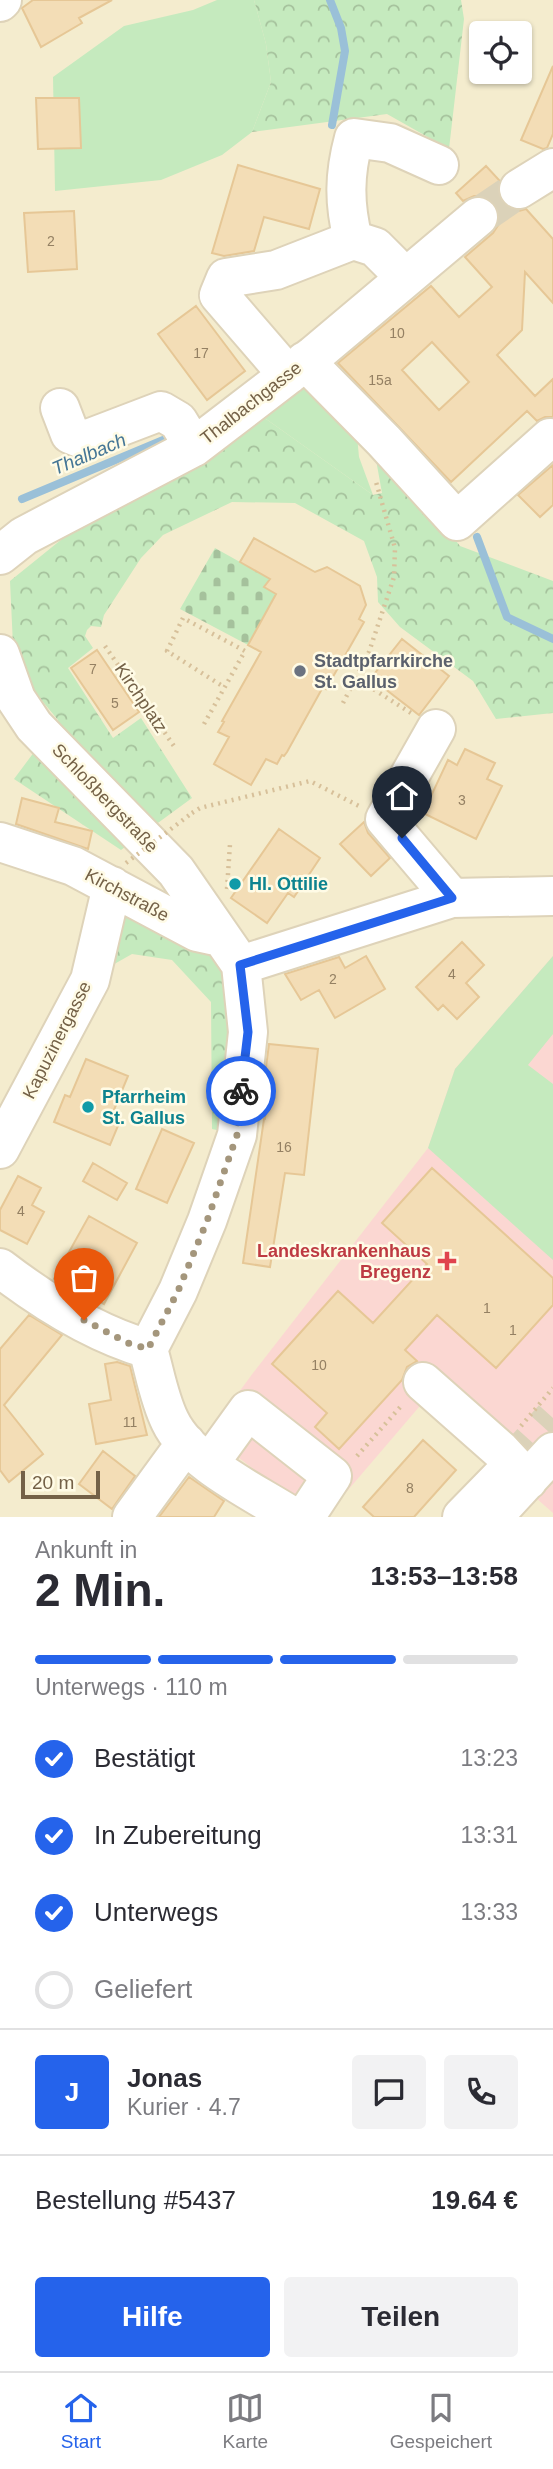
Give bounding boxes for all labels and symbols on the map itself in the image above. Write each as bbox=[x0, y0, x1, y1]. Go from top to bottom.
house number: 2 bbox=[47, 233, 55, 249]
house number: 10 bbox=[389, 325, 405, 341]
house number: 17 bbox=[193, 345, 209, 361]
street label: Thalbachgasse bbox=[197, 358, 305, 448]
house number: 15a bbox=[368, 372, 392, 388]
water label: Thalbach bbox=[49, 429, 129, 479]
place label: Stadtpfarrkirche St. Gallus bbox=[314, 651, 453, 692]
street label: Kirchplatz bbox=[111, 660, 171, 736]
house number: 7 bbox=[89, 661, 97, 677]
marker: Stadtpfarrkirche St. Gallus bbox=[292, 663, 308, 679]
house number: 5 bbox=[111, 695, 119, 711]
street label: Schloßbergstraße bbox=[48, 740, 162, 856]
pin bbox=[372, 766, 432, 838]
house number: 3 bbox=[458, 792, 466, 808]
street label: Kirchstraße bbox=[82, 865, 172, 925]
place label: Hl. Ottilie bbox=[249, 874, 328, 894]
marker: Hl. Ottilie bbox=[227, 876, 243, 892]
house number: 4 bbox=[448, 966, 456, 982]
house number: 2 bbox=[329, 971, 337, 987]
street label: Kapuzinergasse bbox=[19, 978, 95, 1102]
courier bbox=[206, 1056, 276, 1126]
place label: Pfarrheim St. Gallus bbox=[102, 1087, 186, 1128]
marker: Pfarrheim St. Gallus bbox=[80, 1099, 96, 1115]
house number: 16 bbox=[276, 1139, 292, 1155]
house number: 4 bbox=[17, 1203, 25, 1219]
place label: Landeskrankenhaus Bregenz bbox=[257, 1241, 431, 1282]
pin bbox=[54, 1248, 114, 1320]
marker: Landeskrankenhaus Bregenz bbox=[437, 1251, 457, 1271]
house number: 1 bbox=[483, 1300, 491, 1316]
house number: 1 bbox=[509, 1322, 517, 1338]
house number: 10 bbox=[311, 1357, 327, 1373]
house number: 11 bbox=[123, 1414, 137, 1430]
scale bar bbox=[21, 1468, 100, 1500]
house number: 8 bbox=[406, 1480, 414, 1496]

